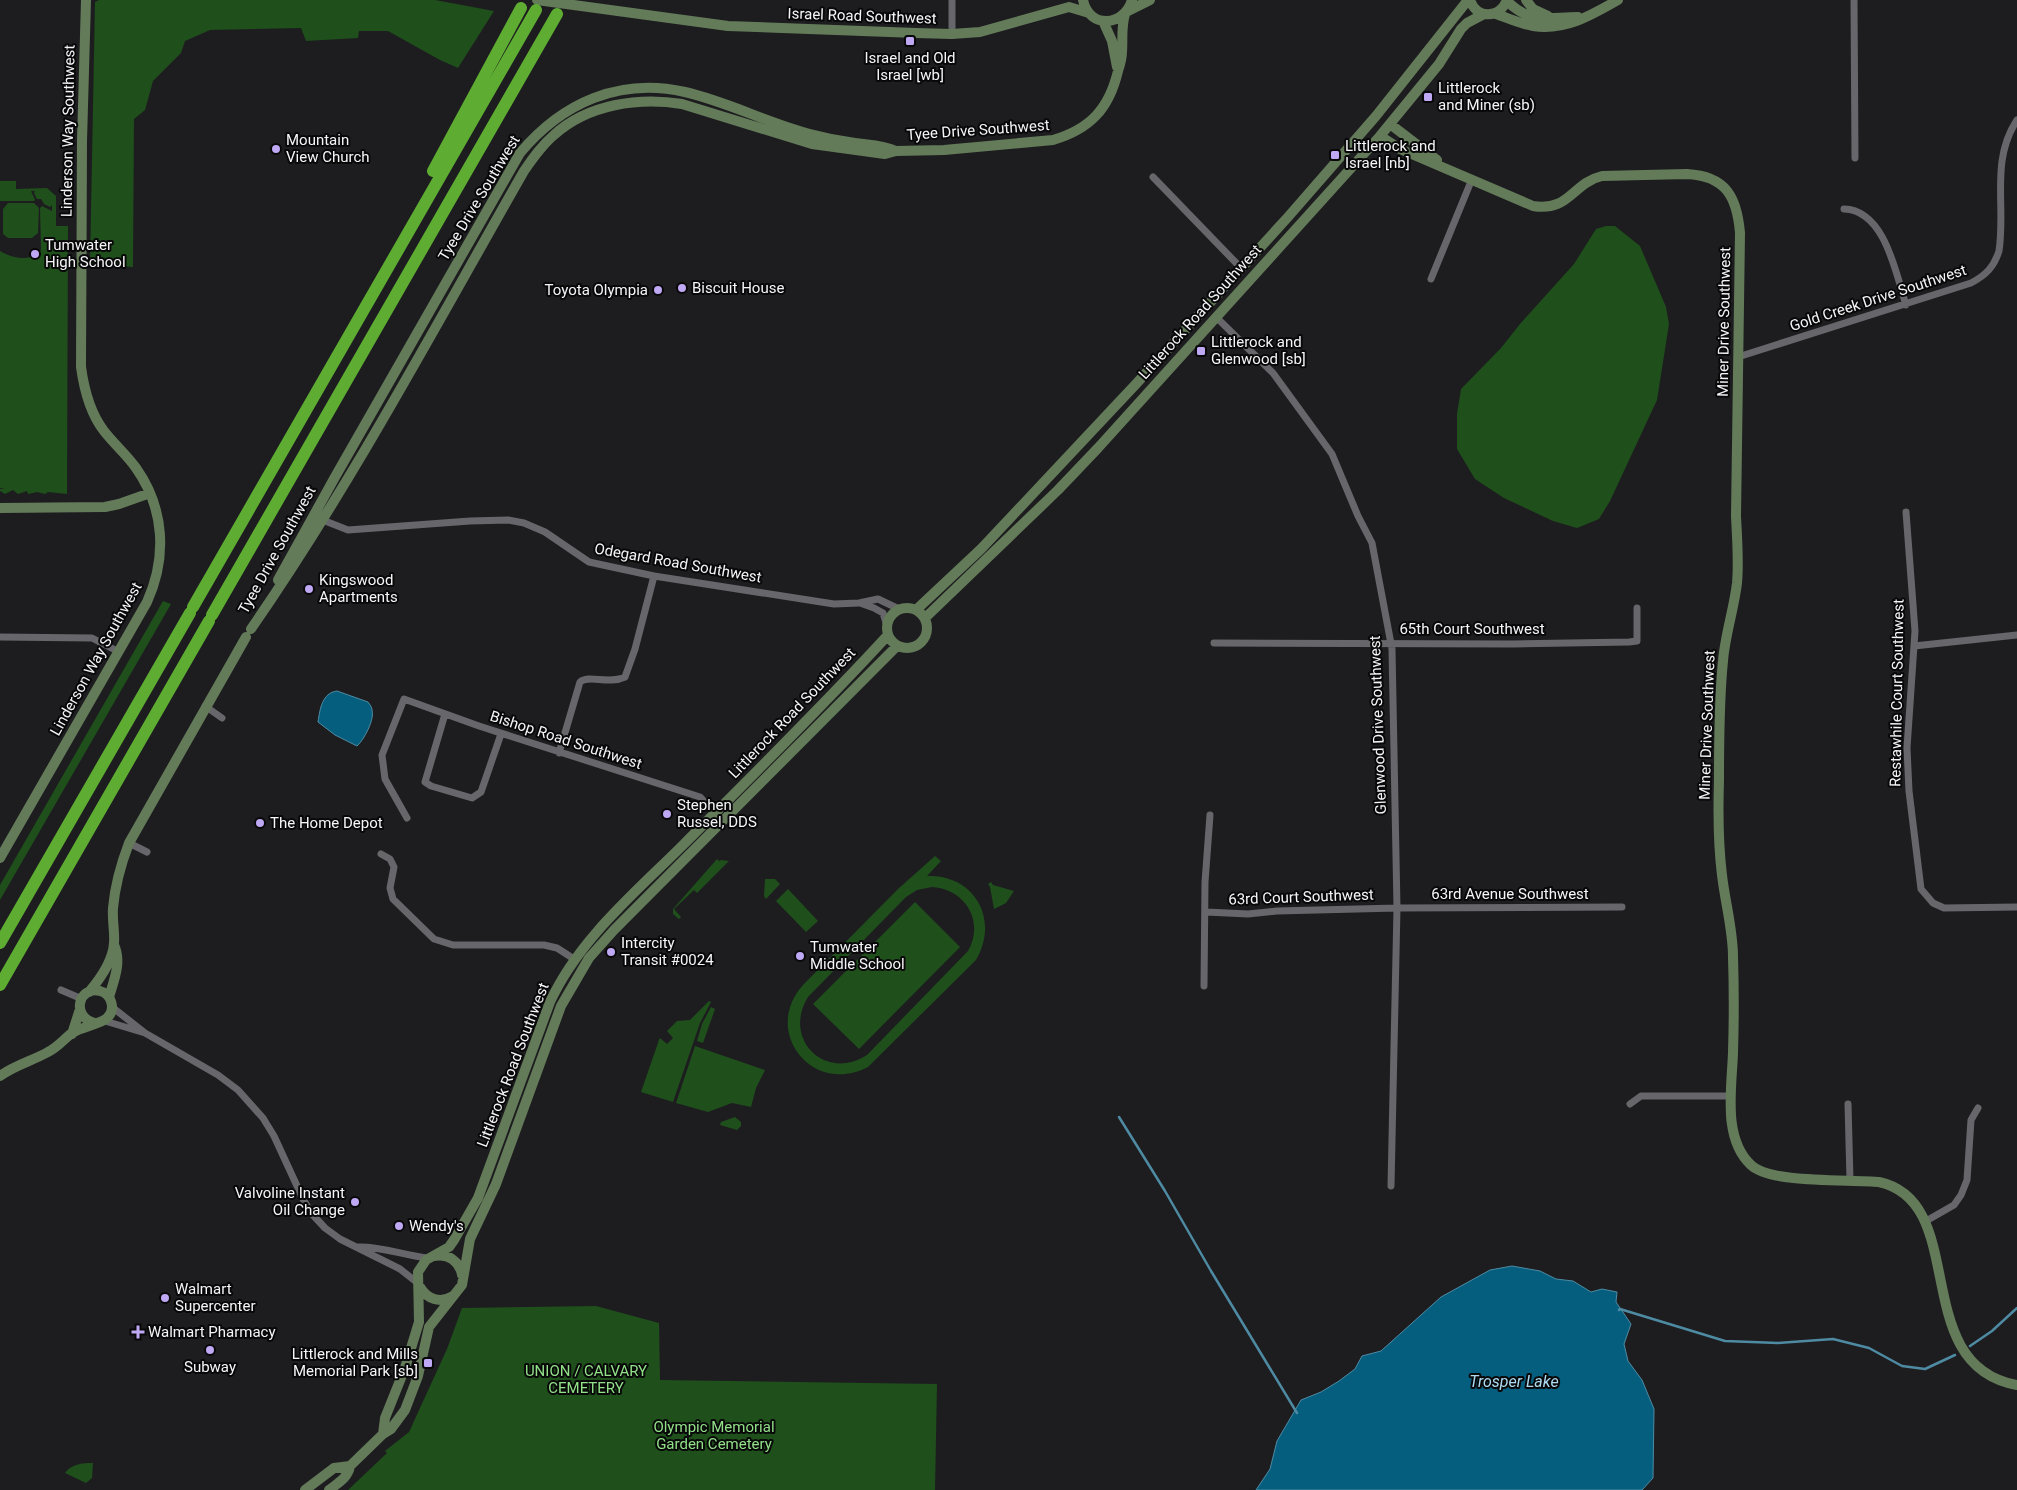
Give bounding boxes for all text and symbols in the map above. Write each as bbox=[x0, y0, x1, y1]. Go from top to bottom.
street label: Israel Road Southwest bbox=[787, 4, 937, 28]
marker: Israel and Old Israel [wb] bbox=[904, 35, 916, 47]
street label: Linderson Way Southwest bbox=[57, 45, 79, 217]
place label: Israel and Old Israel [wb] bbox=[864, 49, 956, 84]
place label: Littlerock and Miner (sb) bbox=[1438, 79, 1535, 114]
marker: Littlerock and Miner (sb) bbox=[1422, 91, 1434, 103]
street label: Tyee Drive Southwest bbox=[906, 116, 1050, 144]
place label: Mountain View Church bbox=[286, 131, 370, 166]
street label: Tyee Drive Southwest bbox=[434, 132, 524, 264]
place label: Littlerock and Israel [nb] bbox=[1345, 137, 1436, 172]
marker: Mountain View Church bbox=[270, 143, 282, 155]
marker: Littlerock and Israel [nb] bbox=[1329, 149, 1341, 161]
place label: Tumwater High School bbox=[45, 236, 126, 271]
street label: Littlerock Road Southwest bbox=[1135, 241, 1265, 383]
street label: Miner Drive Southwest bbox=[1714, 247, 1734, 397]
marker: Tumwater High School bbox=[29, 248, 41, 260]
street label: Gold Creek Drive Southwest bbox=[1787, 261, 1969, 335]
place label: Biscuit House bbox=[692, 279, 784, 297]
place label: Toyota Olympia bbox=[545, 281, 648, 299]
marker: Biscuit House bbox=[676, 282, 688, 294]
marker: Toyota Olympia bbox=[652, 284, 664, 296]
place label: Littlerock and Glenwood [sb] bbox=[1211, 333, 1306, 368]
marker: Littlerock and Glenwood [sb] bbox=[1195, 345, 1207, 357]
street label: Tyee Drive Southwest bbox=[234, 483, 320, 617]
street label: Odegard Road Southwest bbox=[593, 539, 763, 587]
place label: Kingswood Apartments bbox=[319, 571, 398, 606]
street label: Linderson Way Southwest bbox=[46, 579, 146, 739]
marker: Kingswood Apartments bbox=[303, 583, 315, 595]
street label: Restawhile Court Southwest bbox=[1886, 599, 1908, 787]
street label: 65th Court Southwest bbox=[1399, 620, 1545, 638]
street label: Glenwood Drive Southwest bbox=[1366, 635, 1390, 815]
street label: Littlerock Road Southwest bbox=[725, 644, 859, 782]
street label: Miner Drive Southwest bbox=[1695, 650, 1719, 800]
street label: Bishop Road Southwest bbox=[488, 707, 644, 773]
place label: Stephen Russel, DDS bbox=[677, 796, 757, 831]
marker: Stephen Russel, DDS bbox=[661, 808, 673, 820]
place label: The Home Depot bbox=[270, 814, 383, 832]
marker: The Home Depot bbox=[254, 817, 266, 829]
street label: 63rd Court Southwest bbox=[1228, 885, 1374, 909]
street label: 63rd Avenue Southwest bbox=[1431, 885, 1589, 903]
place label: Intercity Transit #0024 bbox=[621, 934, 714, 969]
place label: Tumwater Middle School bbox=[810, 938, 905, 973]
marker: Intercity Transit #0024 bbox=[605, 946, 617, 958]
marker: Tumwater Middle School bbox=[794, 950, 806, 962]
street label: Littlerock Road Southwest bbox=[473, 980, 553, 1150]
place label: Valvoline Instant Oil Change bbox=[235, 1184, 345, 1219]
marker: Valvoline Instant Oil Change bbox=[349, 1196, 361, 1208]
place label: Wendy's bbox=[409, 1217, 464, 1235]
marker: Wendy's bbox=[393, 1220, 405, 1232]
place label: Walmart Supercenter bbox=[175, 1280, 256, 1315]
marker: Walmart Supercenter bbox=[159, 1292, 171, 1304]
place label: Walmart Pharmacy bbox=[148, 1323, 276, 1341]
marker: Walmart Pharmacy bbox=[132, 1326, 144, 1338]
marker: Subway bbox=[204, 1344, 216, 1356]
place label: Littlerock and Mills Memorial Park [sb] bbox=[292, 1345, 418, 1380]
marker: Littlerock and Mills Memorial Park [sb] bbox=[422, 1357, 434, 1369]
place label: Subway bbox=[184, 1358, 236, 1376]
park label: UNION / CALVARY CEMETERY bbox=[525, 1362, 647, 1397]
water label: Trosper Lake bbox=[1469, 1372, 1559, 1391]
park label: Olympic Memorial Garden Cemetery bbox=[653, 1418, 775, 1453]

